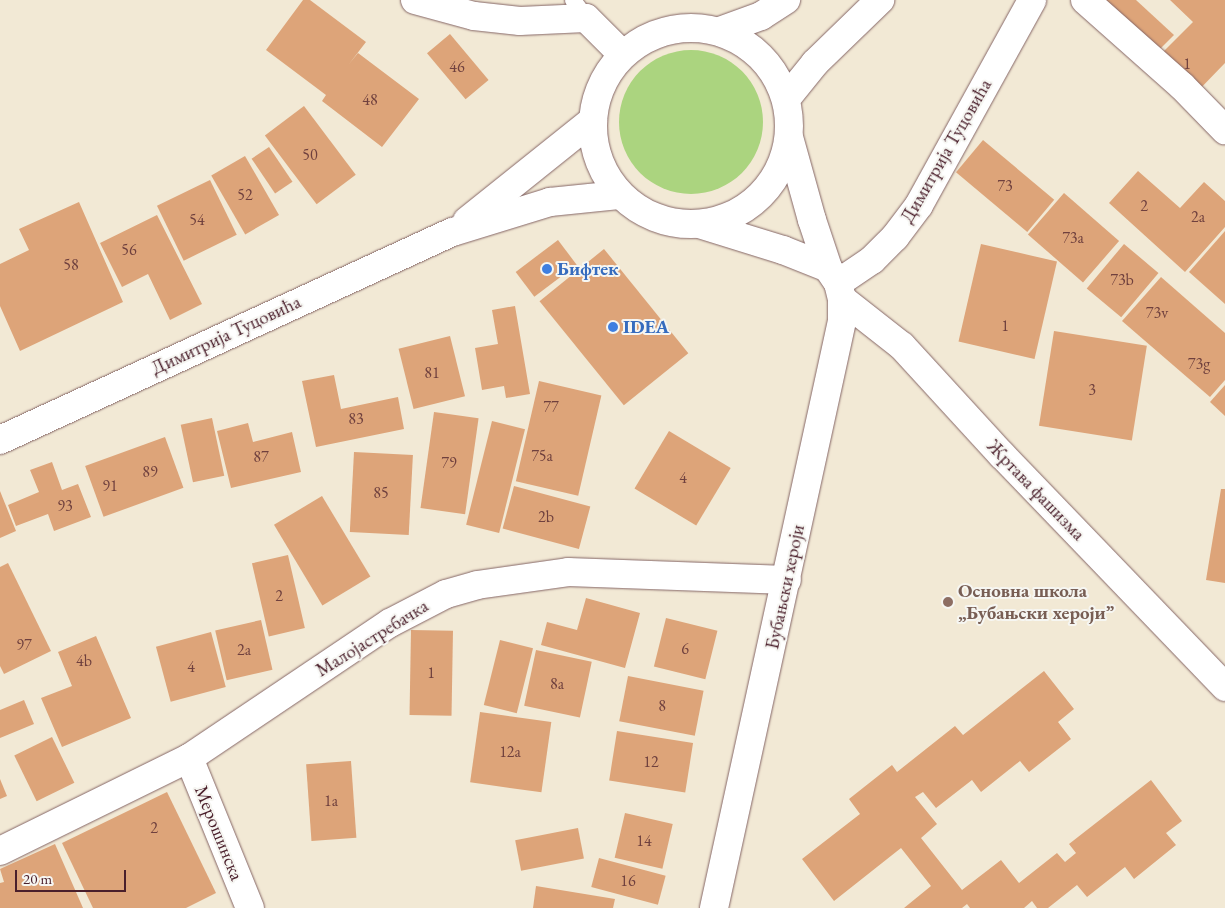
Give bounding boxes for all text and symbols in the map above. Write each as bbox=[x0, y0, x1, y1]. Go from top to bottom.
house number: 1 bbox=[1183, 54, 1191, 74]
house number: 46 bbox=[449, 57, 465, 77]
street label: Димитрија Туцовића bbox=[895, 75, 997, 227]
house number: 48 bbox=[362, 90, 378, 110]
house number: 50 bbox=[302, 145, 318, 165]
house number: 73 bbox=[997, 176, 1013, 196]
house number: 52 bbox=[237, 185, 253, 205]
house number: 2 bbox=[1140, 196, 1148, 216]
house number: 2a bbox=[1191, 207, 1205, 227]
house number: 54 bbox=[189, 210, 205, 230]
house number: 73a bbox=[1062, 228, 1084, 248]
house number: 56 bbox=[121, 240, 137, 260]
house number: 58 bbox=[63, 255, 79, 275]
place label: Бифтек bbox=[557, 258, 619, 280]
marker: Бифтек bbox=[541, 263, 553, 275]
house number: 73b bbox=[1110, 270, 1134, 290]
street label: Димитрија Туцовића bbox=[148, 290, 304, 380]
house number: 73v bbox=[1146, 303, 1168, 323]
place label: IDEA bbox=[623, 316, 669, 338]
house number: 1 bbox=[1001, 316, 1009, 336]
marker: IDEA bbox=[607, 321, 619, 333]
house number: 73g bbox=[1188, 354, 1210, 374]
house number: 81 bbox=[424, 363, 440, 383]
house number: 3 bbox=[1088, 380, 1096, 400]
house number: 77 bbox=[543, 397, 559, 417]
house number: 83 bbox=[348, 409, 364, 429]
street label: Жртава фашизма bbox=[982, 435, 1090, 545]
house number: 75a bbox=[531, 446, 553, 466]
house number: 87 bbox=[253, 447, 269, 467]
house number: 79 bbox=[441, 453, 457, 473]
house number: 89 bbox=[142, 462, 158, 482]
house number: 4 bbox=[679, 468, 687, 488]
house number: 91 bbox=[102, 476, 118, 496]
house number: 85 bbox=[373, 483, 389, 503]
house number: 93 bbox=[57, 496, 73, 516]
house number: 2b bbox=[538, 507, 554, 527]
street label: Бубањски хероји bbox=[761, 523, 809, 651]
place label: Основна школа „Бубањски хероји” bbox=[958, 580, 1114, 624]
house number: 2 bbox=[275, 586, 283, 606]
street label: Малојастребачка bbox=[312, 594, 432, 682]
marker: Основна школа „Бубањски хероји” bbox=[942, 596, 954, 608]
house number: 97 bbox=[16, 635, 32, 655]
house number: 6 bbox=[681, 639, 689, 659]
house number: 2a bbox=[237, 640, 251, 660]
house number: 4b bbox=[76, 651, 92, 671]
house number: 4 bbox=[187, 657, 195, 677]
house number: 1 bbox=[427, 663, 435, 683]
house number: 8a bbox=[550, 674, 564, 694]
house number: 8 bbox=[658, 696, 666, 716]
house number: 12a bbox=[499, 742, 521, 762]
house number: 12 bbox=[643, 752, 659, 772]
street label: Мерошинска bbox=[190, 782, 248, 884]
house number: 1a bbox=[324, 791, 338, 811]
house number: 2 bbox=[150, 818, 158, 838]
house number: 14 bbox=[636, 831, 652, 851]
scale bar bbox=[18, 860, 129, 892]
text: 20 m bbox=[23, 869, 52, 888]
house number: 16 bbox=[620, 871, 636, 891]

